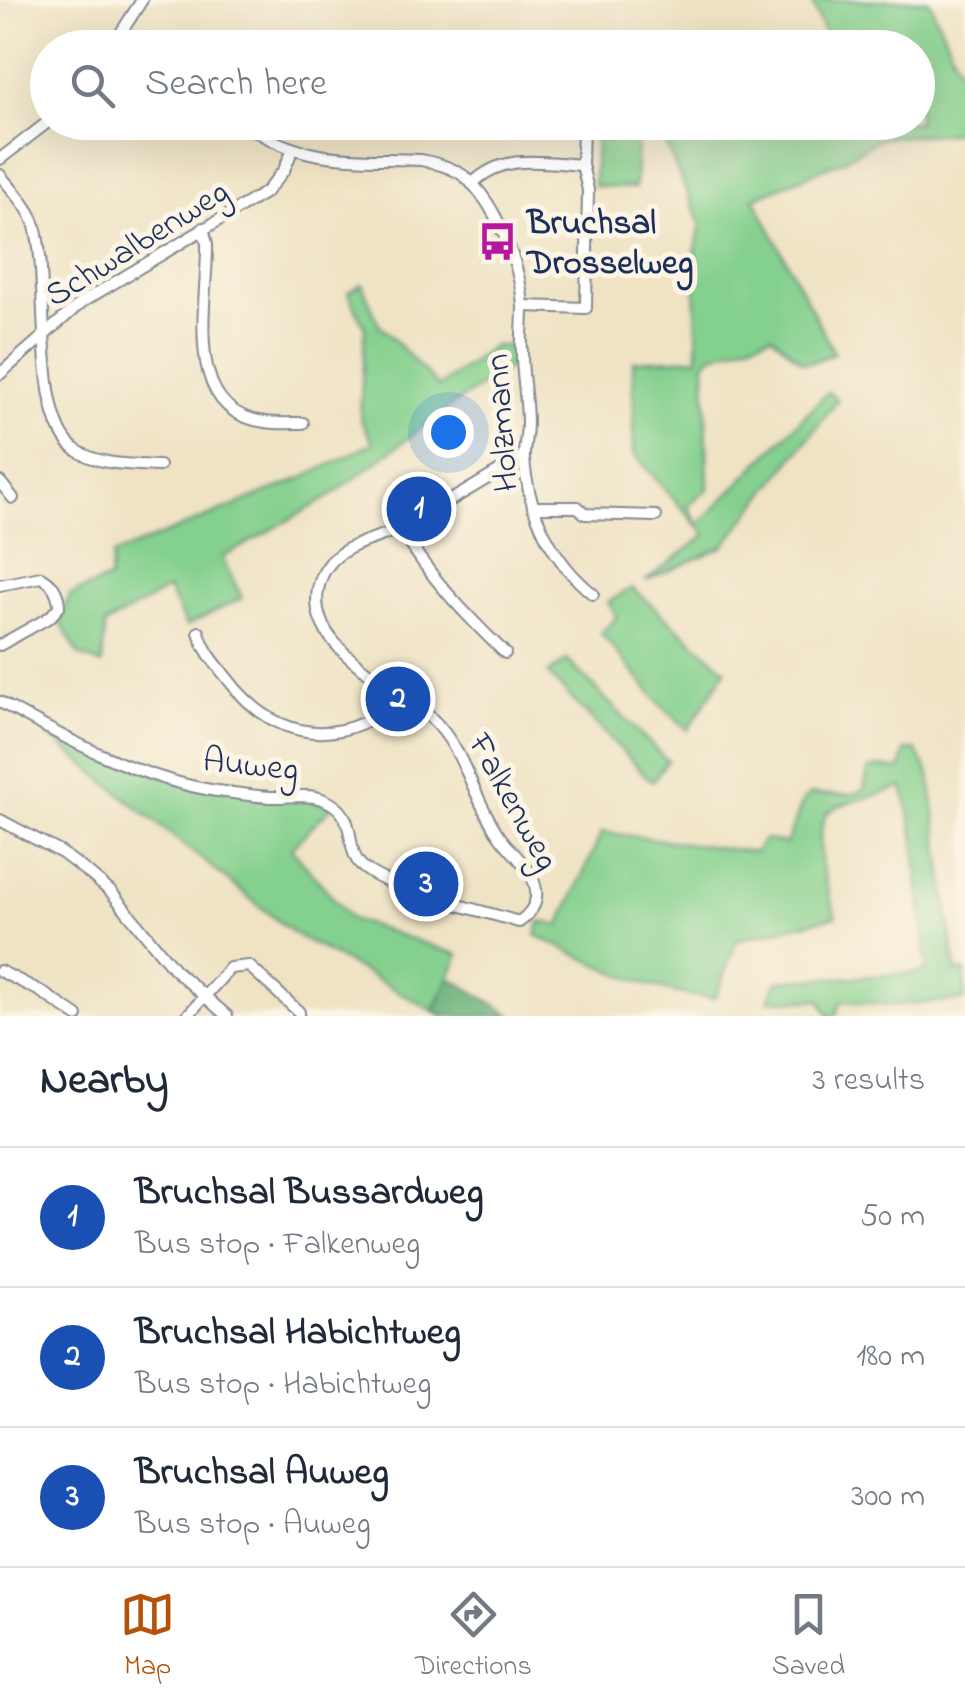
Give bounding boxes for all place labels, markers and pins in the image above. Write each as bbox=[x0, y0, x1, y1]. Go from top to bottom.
place label: Bruchsal Drosselweg bbox=[525, 199, 693, 291]
bus stop icon: Bruchsal Drosselweg bbox=[476, 220, 518, 262]
pin: 1 bbox=[386, 472, 452, 546]
pin: 2 bbox=[366, 662, 430, 736]
pin: 3 bbox=[394, 846, 458, 922]

